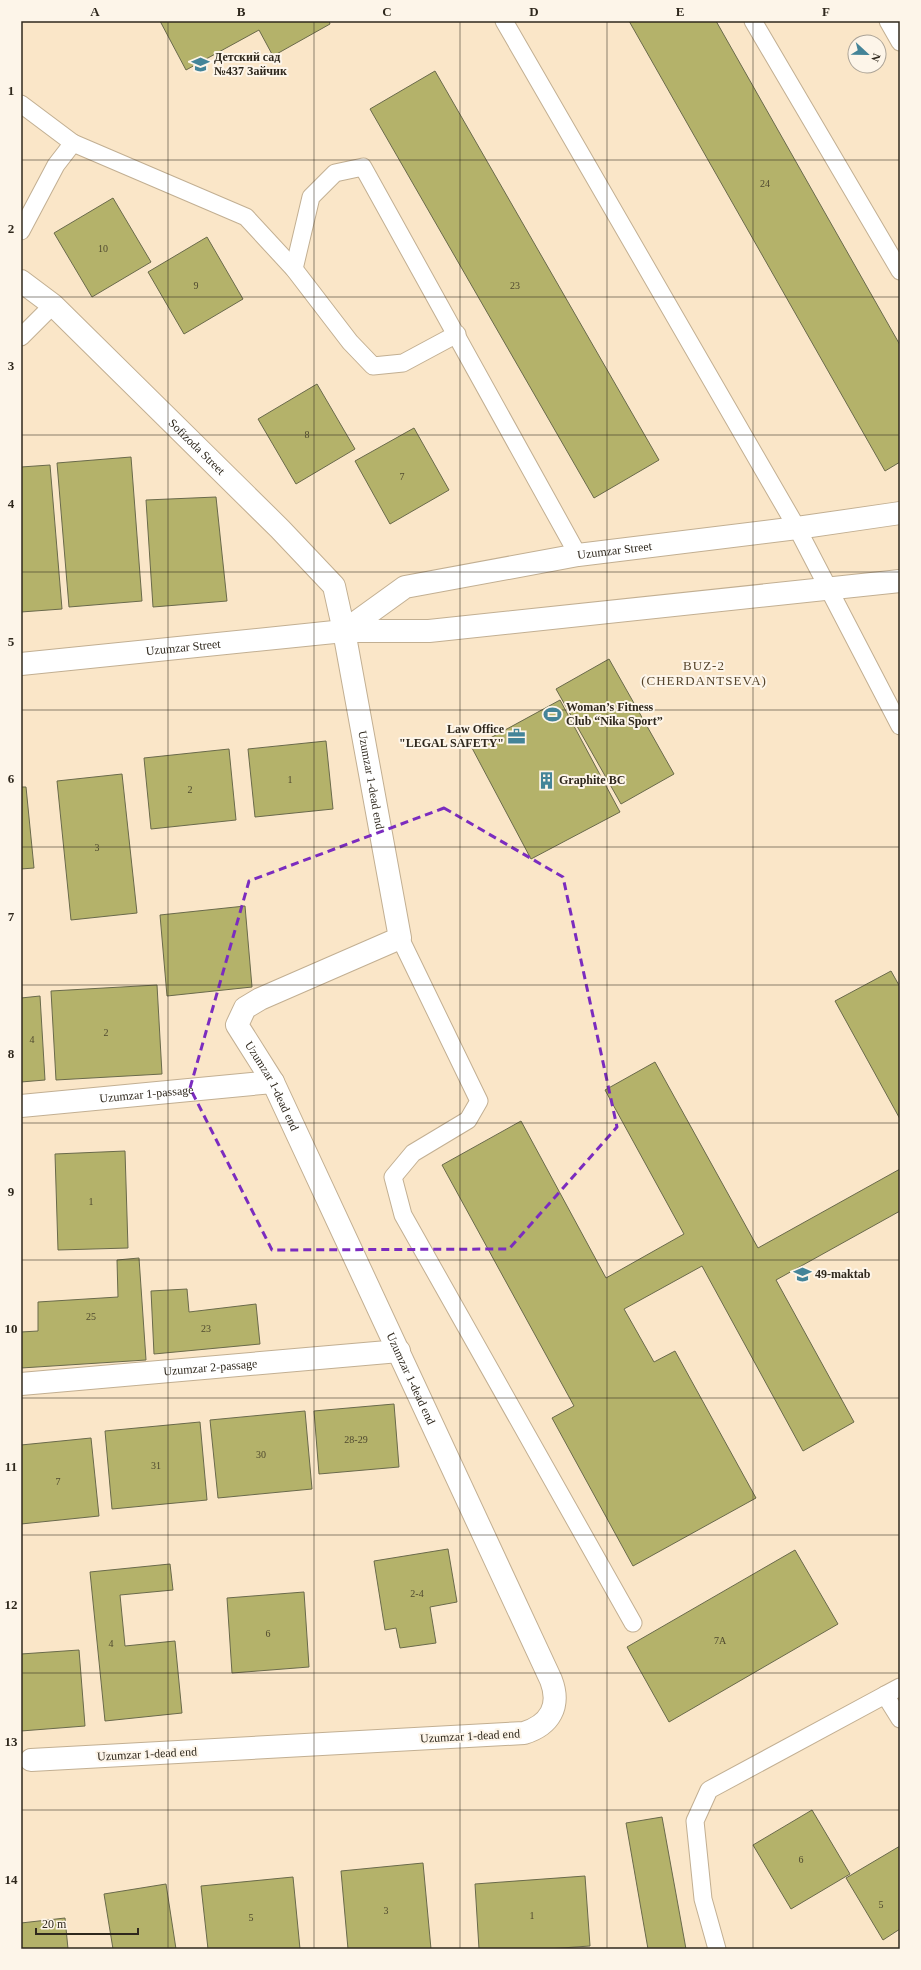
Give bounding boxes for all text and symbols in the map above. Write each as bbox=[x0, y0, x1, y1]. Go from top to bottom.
text: A bbox=[90, 4, 100, 19]
text: B bbox=[237, 4, 246, 19]
text: C bbox=[382, 4, 392, 19]
text: D bbox=[529, 4, 539, 19]
text: E bbox=[676, 4, 684, 19]
text: F bbox=[822, 4, 830, 19]
north arrow bbox=[847, 34, 887, 74]
place label: Детский сад №437 Зайчик bbox=[214, 50, 287, 78]
text: N bbox=[869, 52, 883, 64]
school or university icon: Детский сад №437 Зайчик bbox=[191, 54, 211, 74]
text: 1 bbox=[8, 83, 14, 98]
house number: 24 bbox=[760, 178, 770, 189]
text: 2 bbox=[8, 221, 14, 236]
house number: 10 bbox=[98, 243, 108, 254]
house number: 9 bbox=[194, 280, 199, 291]
house number: 23 bbox=[510, 280, 520, 291]
text: 3 bbox=[8, 358, 15, 373]
street label: Sofizoda Street bbox=[166, 416, 228, 478]
house number: 8 bbox=[305, 429, 310, 440]
house number: 7 bbox=[400, 471, 405, 482]
text: 4 bbox=[8, 496, 15, 511]
street label: Uzumzаr Street bbox=[576, 539, 653, 562]
text: 5 bbox=[8, 634, 15, 649]
street label: Uzumzаr Street bbox=[145, 637, 222, 658]
district label: BUZ-2 (CHERDANTSEVA) bbox=[641, 658, 767, 688]
place label: Woman’s Fitness Club “Nika Sport” bbox=[566, 700, 663, 728]
sports icon: Woman’s Fitness Club “Nika Sport” bbox=[543, 704, 563, 724]
place label: Law Office "LEGAL SAFETY" bbox=[399, 722, 505, 750]
office icon: Law Office "LEGAL SAFETY" bbox=[507, 726, 527, 746]
street label: Uzumzаr 1-dead end bbox=[355, 730, 387, 830]
building icon: Graphite BC bbox=[536, 770, 556, 790]
text: 6 bbox=[8, 771, 15, 786]
place label: Graphite BC bbox=[559, 773, 625, 787]
house number: 1 bbox=[288, 774, 293, 785]
house number: 2 bbox=[188, 784, 193, 795]
house number: 3 bbox=[95, 842, 100, 853]
text: 7 bbox=[8, 909, 15, 924]
house number: 2 bbox=[104, 1027, 109, 1038]
house number: 4 bbox=[30, 1034, 35, 1045]
street label: Uzumzаr 1-dead end bbox=[242, 1039, 302, 1133]
text: 8 bbox=[8, 1046, 15, 1061]
street label: Uzumzаr 1-passage bbox=[99, 1083, 194, 1105]
text: 9 bbox=[8, 1184, 15, 1199]
house number: 1 bbox=[89, 1196, 94, 1207]
school or university icon: 49-maktab bbox=[792, 1264, 812, 1284]
place label: 49-maktab bbox=[815, 1267, 871, 1281]
house number: 25 bbox=[86, 1311, 96, 1322]
text: 10 bbox=[5, 1321, 18, 1336]
house number: 23 bbox=[201, 1323, 211, 1334]
street label: Uzumzаr 1-dead end bbox=[383, 1330, 438, 1427]
street label: Uzumzаr 2-passage bbox=[163, 1356, 258, 1379]
house number: 28-29 bbox=[344, 1434, 368, 1445]
house number: 30 bbox=[256, 1449, 266, 1460]
text: 11 bbox=[5, 1459, 17, 1474]
house number: 31 bbox=[151, 1460, 161, 1471]
house number: 7 bbox=[56, 1476, 61, 1487]
house number: 2-4 bbox=[410, 1588, 424, 1599]
text: 12 bbox=[5, 1597, 18, 1612]
house number: 6 bbox=[266, 1628, 271, 1639]
house number: 7А bbox=[714, 1635, 727, 1646]
house number: 4 bbox=[109, 1638, 114, 1649]
street label: Uzumzаr 1-dead end bbox=[420, 1726, 520, 1746]
text: 13 bbox=[5, 1734, 18, 1749]
street label: Uzumzаr 1-dead end bbox=[97, 1744, 197, 1764]
house number: 6 bbox=[799, 1854, 804, 1865]
text: 14 bbox=[5, 1872, 18, 1887]
house number: 5 bbox=[879, 1899, 884, 1910]
house number: 3 bbox=[384, 1905, 389, 1916]
scale bar bbox=[36, 1910, 138, 1936]
house number: 1 bbox=[530, 1910, 535, 1921]
house number: 5 bbox=[249, 1912, 254, 1923]
text: 20 m bbox=[42, 1917, 67, 1931]

